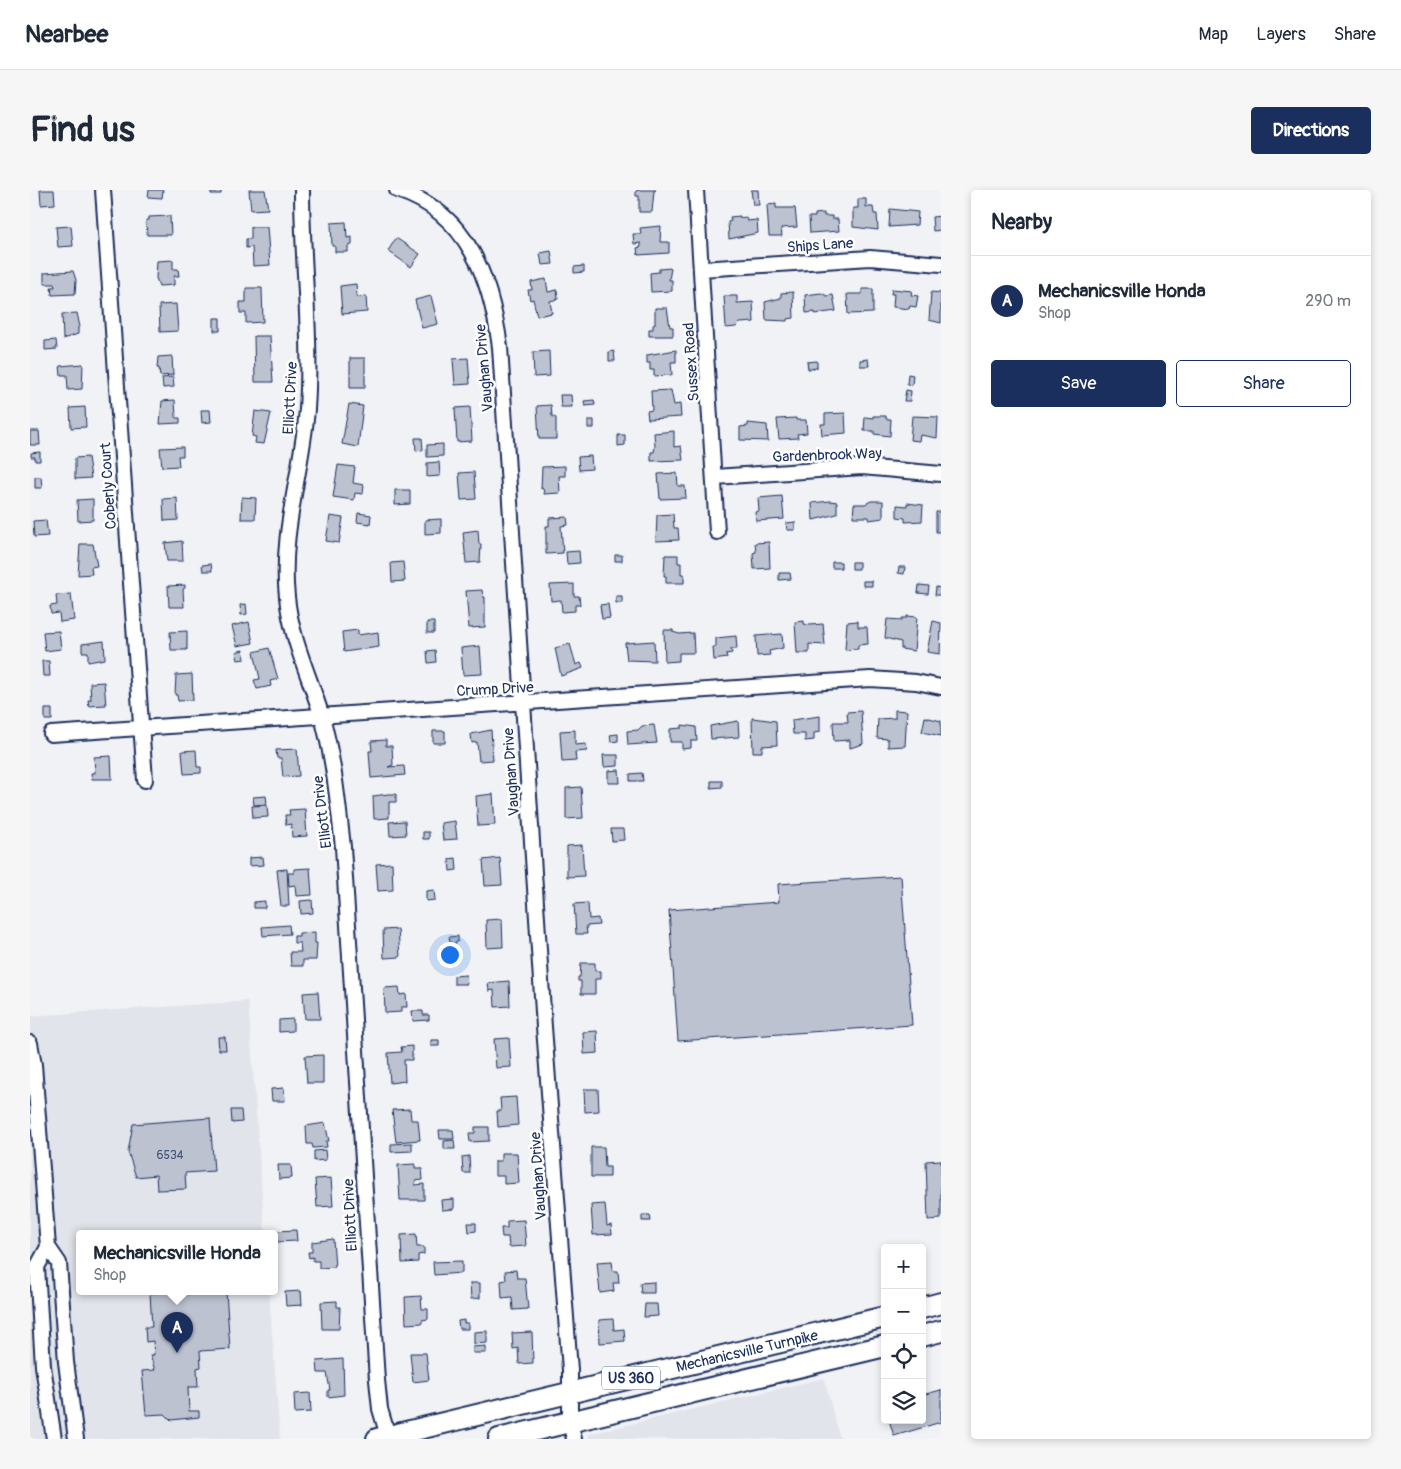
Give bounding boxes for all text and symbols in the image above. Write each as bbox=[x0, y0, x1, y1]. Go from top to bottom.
text: Nearbee bbox=[25, 20, 108, 49]
text: Map bbox=[1199, 23, 1228, 46]
text: Layers bbox=[1256, 23, 1306, 46]
text: Share bbox=[1334, 23, 1376, 46]
button: Directions bbox=[1251, 107, 1371, 154]
text: Find us bbox=[30, 108, 135, 152]
text: Nearby bbox=[991, 209, 1052, 236]
street label: Ships Lane bbox=[786, 234, 854, 257]
text: Mechanicsville Honda bbox=[1038, 279, 1206, 303]
text: A bbox=[1002, 291, 1012, 311]
text: 290 m bbox=[1305, 291, 1351, 311]
text: Shop bbox=[1038, 303, 1071, 323]
street label: Sussex Road bbox=[679, 322, 704, 402]
street label: Vaughan Drive bbox=[471, 323, 498, 413]
street label: Elliott Drive bbox=[279, 360, 302, 435]
button: Save bbox=[991, 360, 1166, 407]
button: Share bbox=[1176, 360, 1351, 407]
street label: Coberly Court bbox=[96, 441, 121, 530]
street label: Gardenbrook Way bbox=[772, 444, 883, 467]
street label: Crump Drive bbox=[456, 678, 535, 701]
street label: Vaughan Drive bbox=[499, 727, 524, 817]
street label: Elliott Drive bbox=[309, 774, 336, 849]
your location bbox=[437, 942, 463, 968]
street label: Vaughan Drive bbox=[526, 1131, 551, 1221]
house number: 6534 bbox=[156, 1148, 184, 1163]
street label: Elliott Drive bbox=[339, 1177, 362, 1252]
popup bbox=[76, 1230, 278, 1295]
text: Mechanicsville Honda bbox=[93, 1241, 261, 1265]
map controls bbox=[881, 1244, 926, 1424]
button: + bbox=[881, 1244, 926, 1289]
text: Shop bbox=[93, 1265, 126, 1285]
button: − bbox=[881, 1289, 926, 1334]
pin: A bbox=[161, 1312, 193, 1353]
street label: Mechanicsville Turnpike bbox=[674, 1326, 820, 1377]
button: locate bbox=[881, 1334, 926, 1379]
road number: US 360 bbox=[602, 1366, 660, 1390]
button: layers bbox=[881, 1379, 926, 1424]

